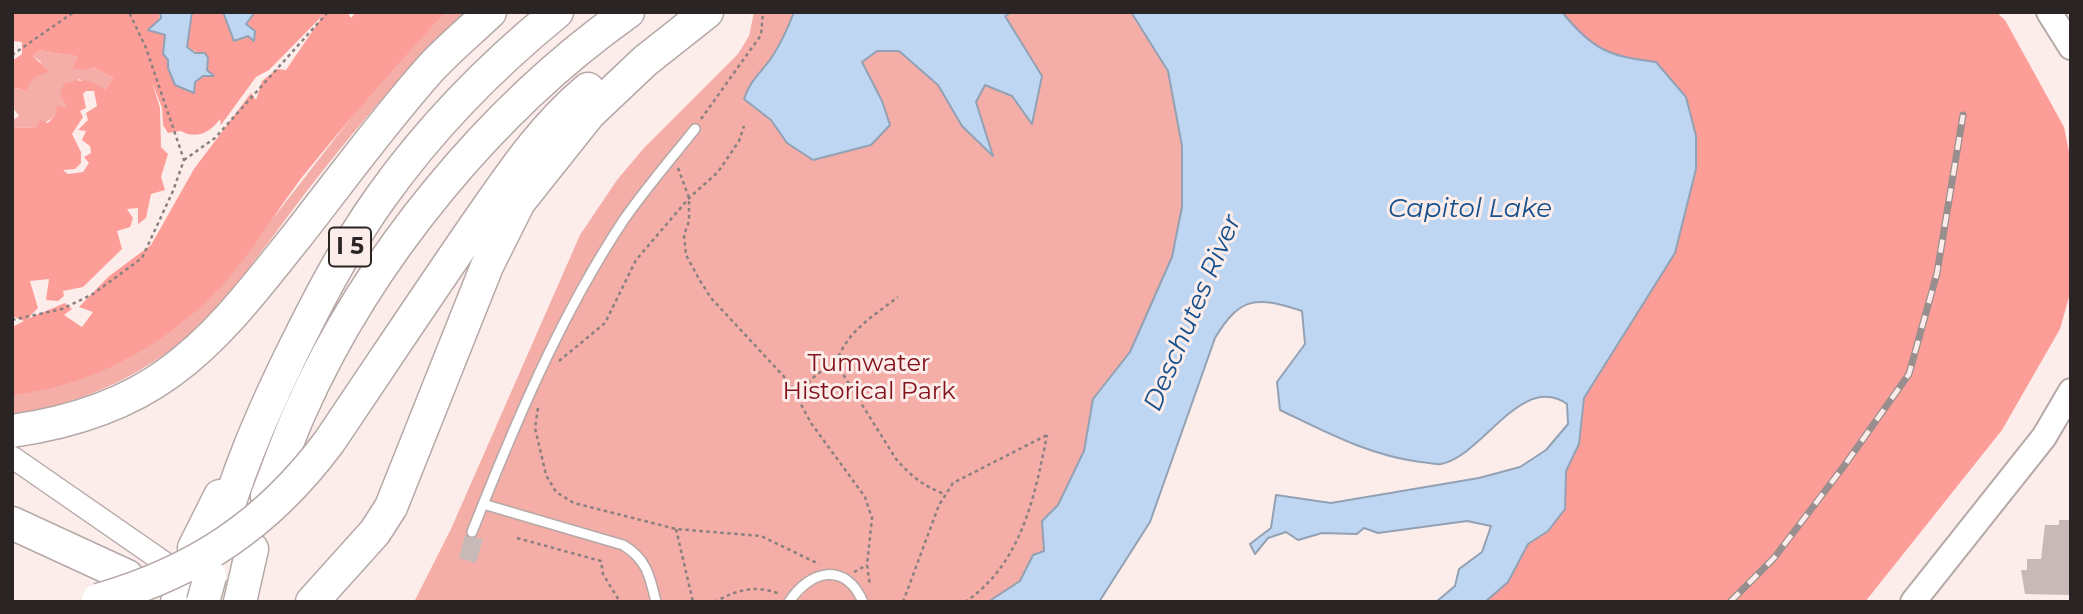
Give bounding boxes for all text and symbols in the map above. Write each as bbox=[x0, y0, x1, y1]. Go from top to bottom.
water label: Capitol Lake bbox=[1388, 193, 1552, 225]
water label: Deschutes River bbox=[1138, 210, 1248, 416]
road number: I 5 bbox=[329, 228, 371, 266]
park label: Tumwater Historical Park bbox=[782, 350, 956, 406]

